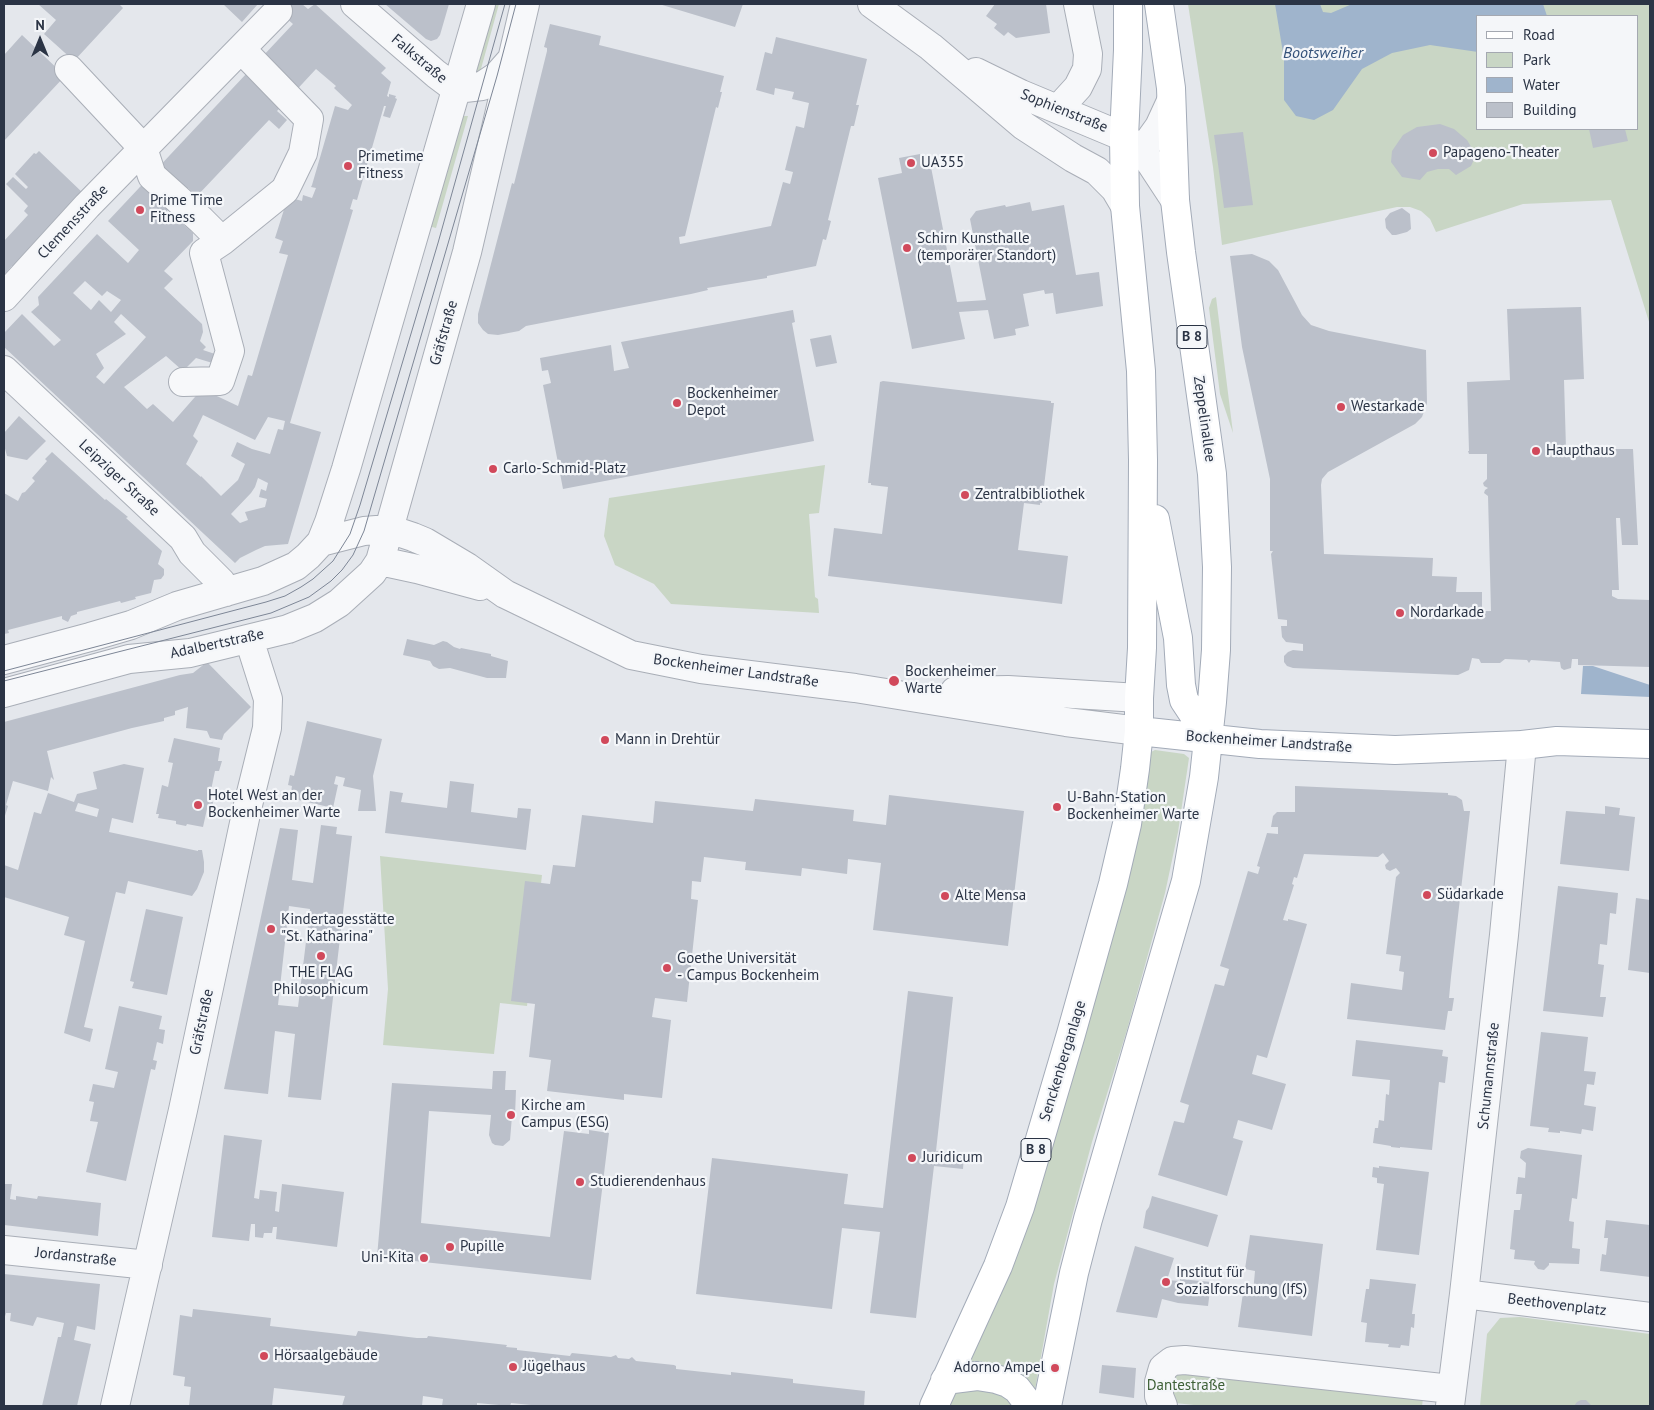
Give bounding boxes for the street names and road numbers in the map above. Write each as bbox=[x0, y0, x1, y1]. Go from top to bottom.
street label: Falkstraße bbox=[387, 31, 451, 87]
street label: Sophienstraße bbox=[1018, 85, 1110, 137]
street label: Clemensstraße bbox=[34, 181, 112, 263]
street label: Gräfstraße bbox=[426, 298, 462, 368]
road number: B 8 bbox=[1177, 326, 1207, 348]
street label: Zeppelinallee bbox=[1189, 375, 1219, 463]
street label: Leipziger Straße bbox=[75, 436, 163, 520]
street label: Adalbertstraße bbox=[168, 625, 266, 663]
street label: Bockenheimer Landstraße bbox=[652, 650, 820, 692]
street label: Bockenheimer Landstraße bbox=[1185, 727, 1353, 757]
street label: Gräfstraße bbox=[186, 987, 218, 1057]
street label: Senckenberganlage bbox=[1036, 998, 1090, 1124]
street label: Schumannstraße bbox=[1474, 1022, 1504, 1130]
road number: B 8 bbox=[1021, 1138, 1051, 1162]
street label: Jordanstraße bbox=[34, 1244, 118, 1270]
street label: Beethovenplatz bbox=[1506, 1290, 1608, 1320]

